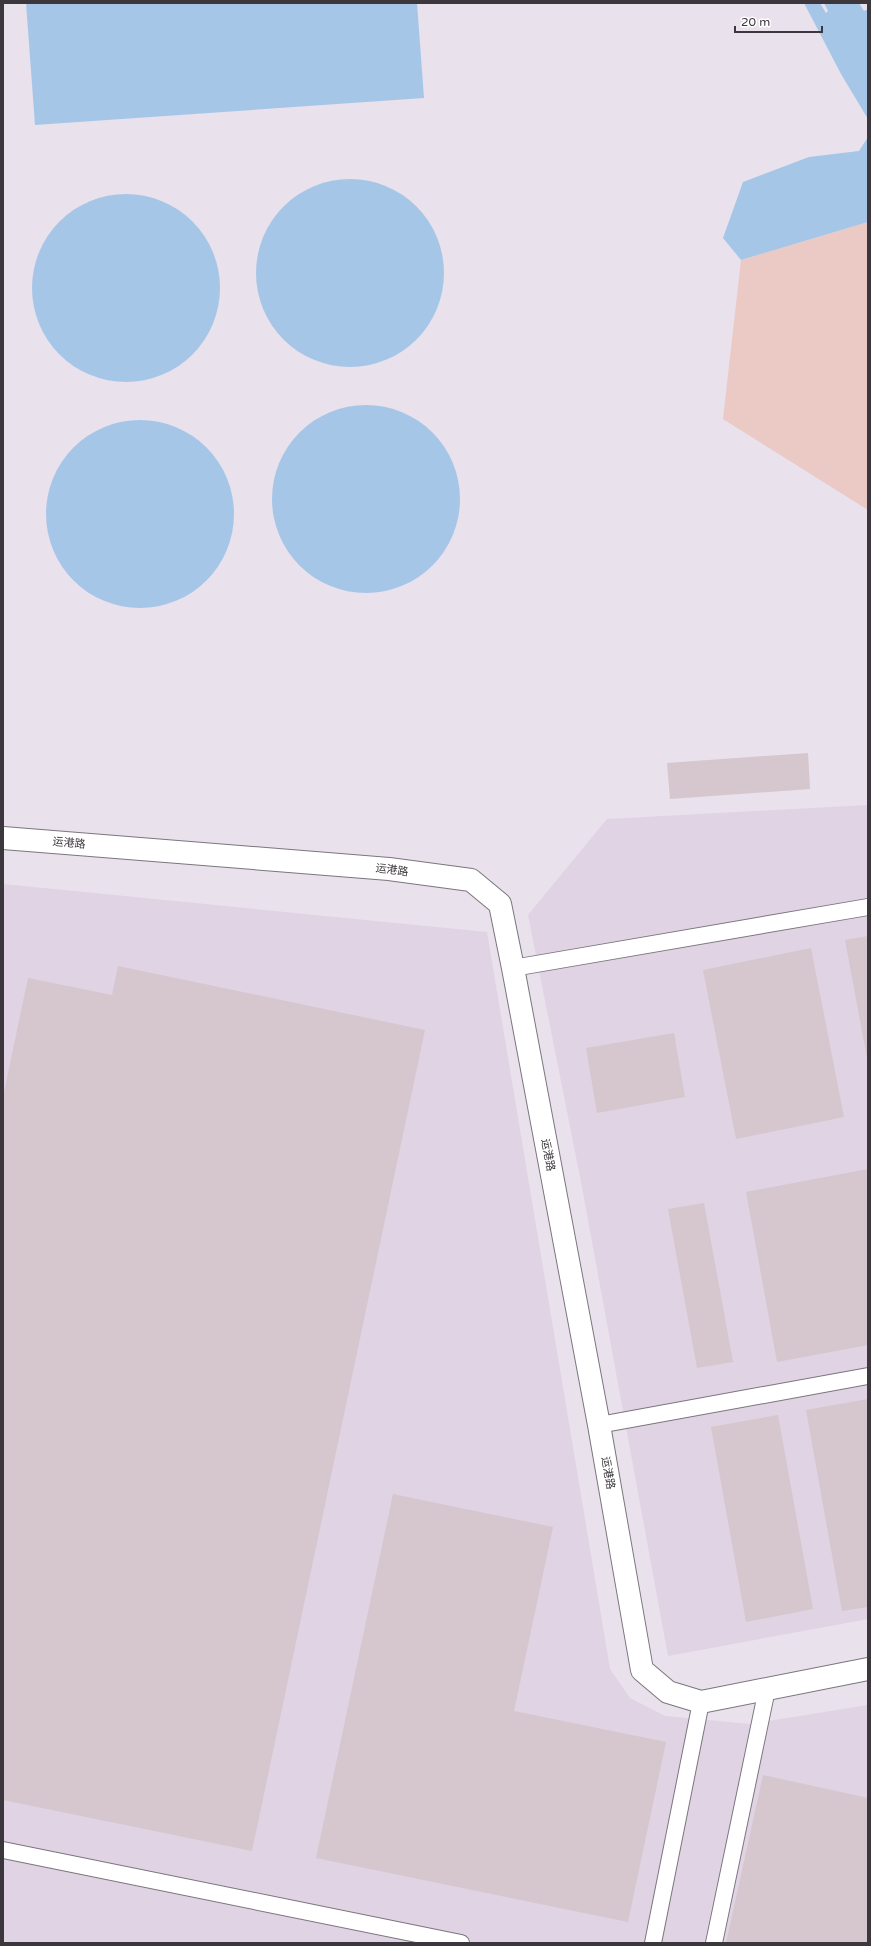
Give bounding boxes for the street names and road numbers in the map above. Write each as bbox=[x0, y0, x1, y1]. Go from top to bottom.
street label: 运港路 bbox=[52, 835, 86, 851]
street label: 运港路 bbox=[375, 862, 409, 878]
street label: 运港路 bbox=[538, 1138, 558, 1172]
street label: 运港路 bbox=[599, 1456, 617, 1490]

